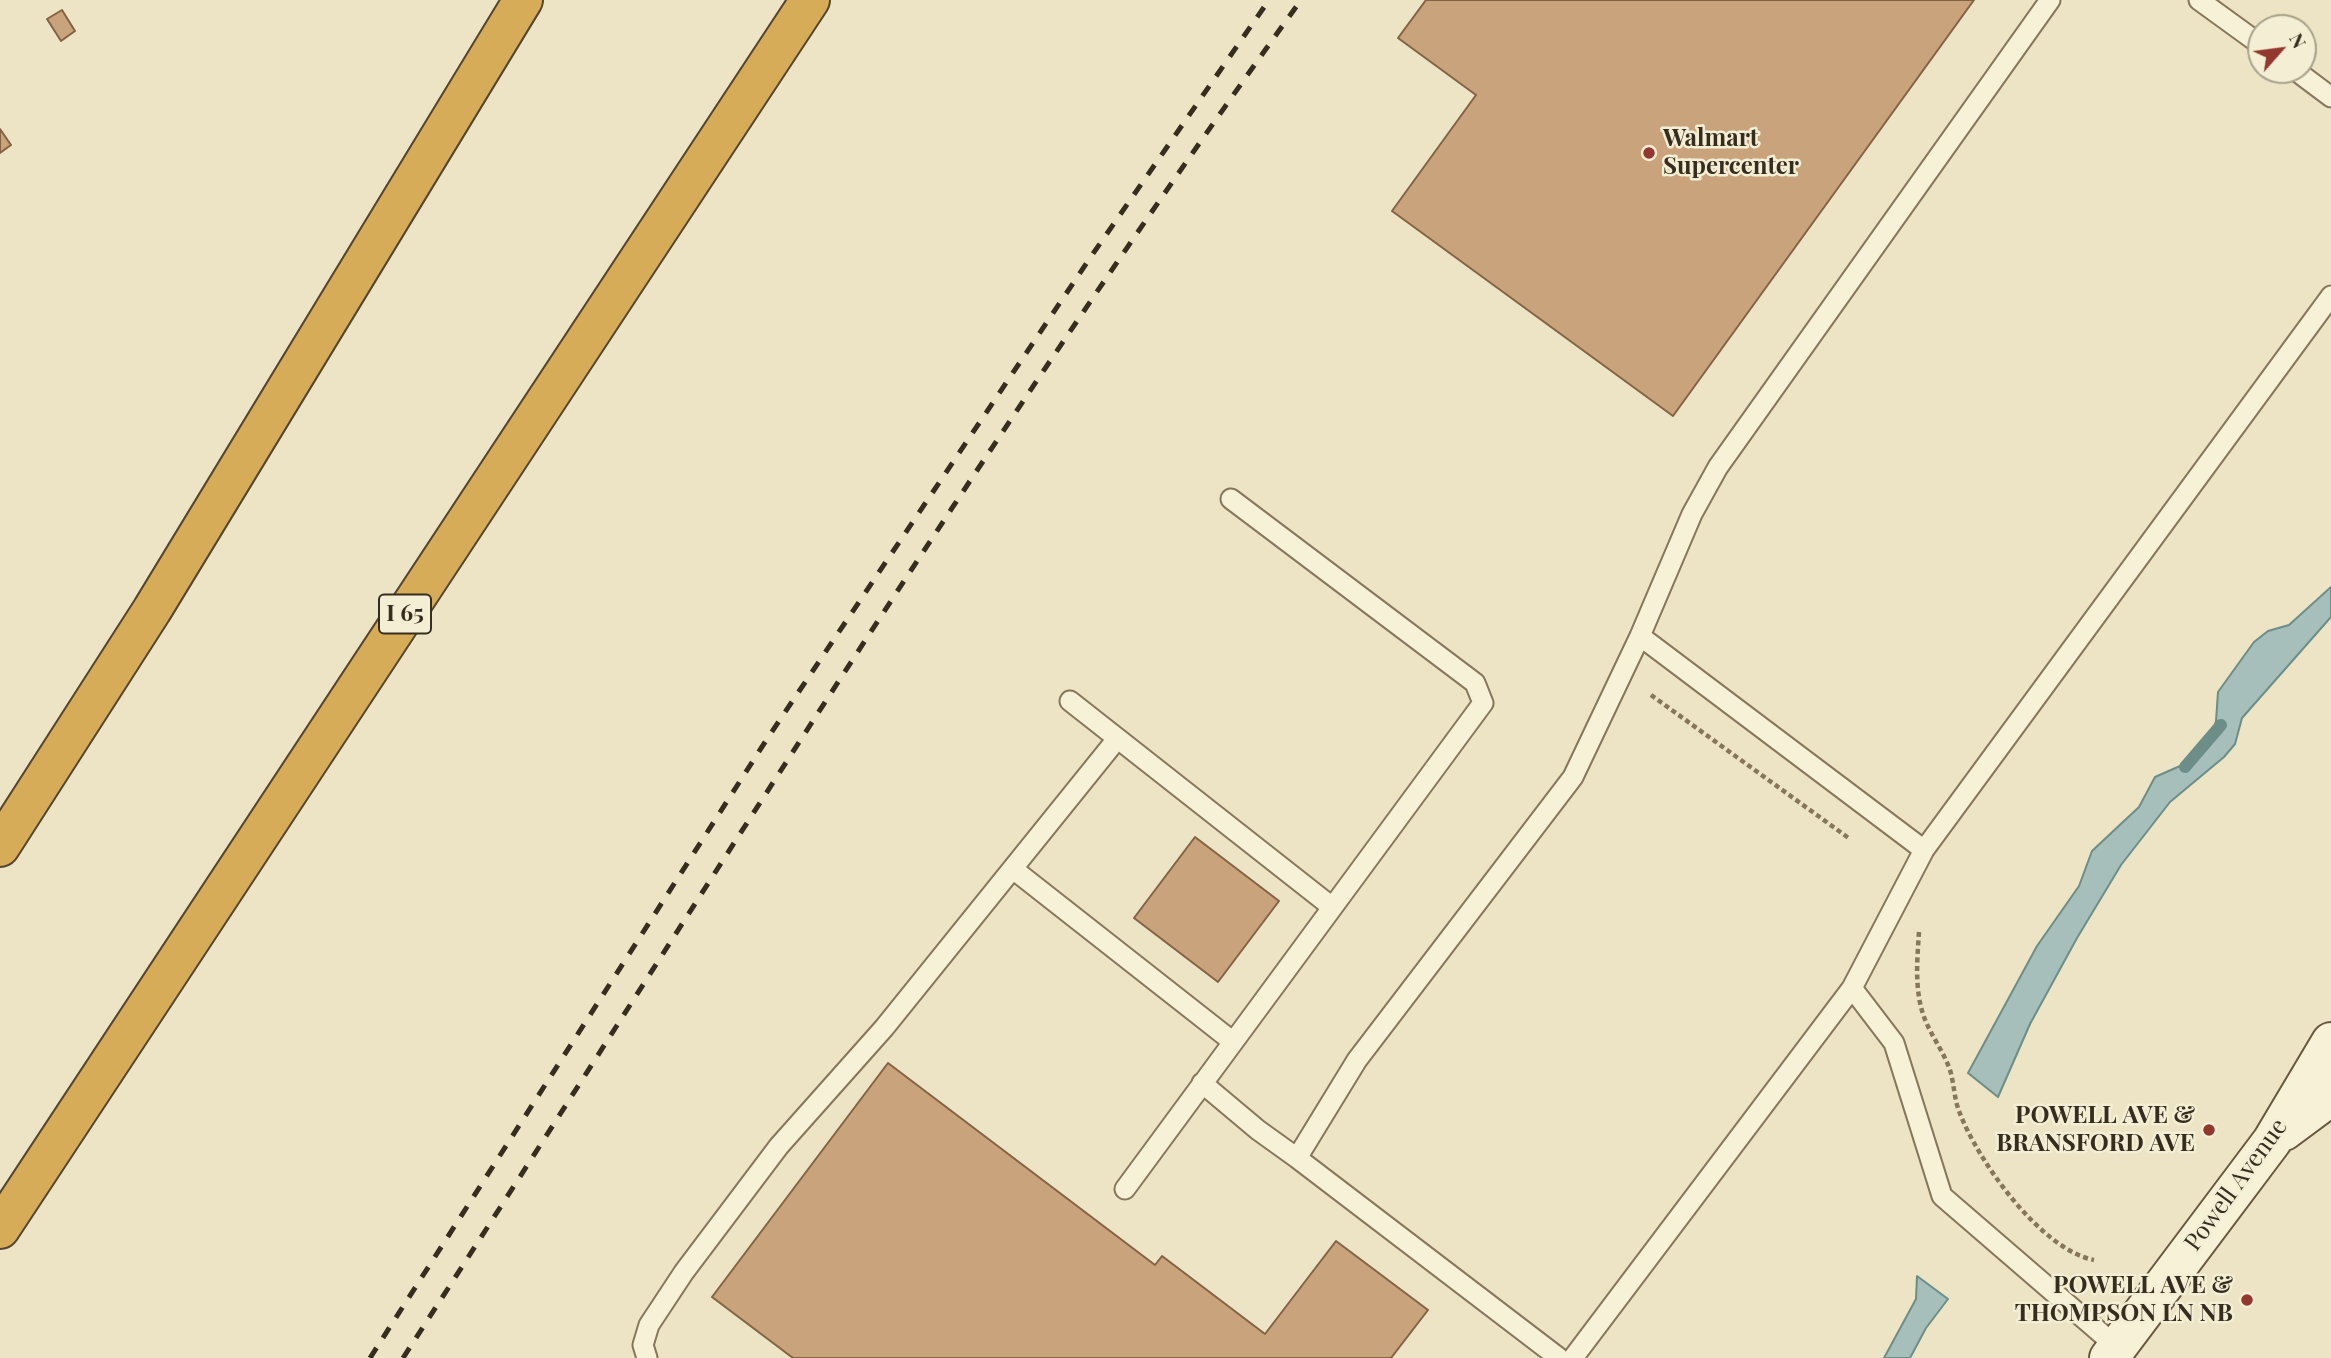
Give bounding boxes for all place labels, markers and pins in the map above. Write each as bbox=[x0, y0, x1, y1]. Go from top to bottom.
place label: Walmart Supercenter bbox=[1663, 125, 1799, 181]
marker: Walmart Supercenter bbox=[1641, 145, 1657, 161]
place label: POWELL AVE & BRANSFORD AVE bbox=[1996, 1102, 2195, 1158]
marker: POWELL AVE & BRANSFORD AVE bbox=[2201, 1122, 2217, 1138]
place label: POWELL AVE & THOMPSON LN NB bbox=[2015, 1272, 2233, 1328]
marker: POWELL AVE & THOMPSON LN NB bbox=[2239, 1292, 2255, 1308]

